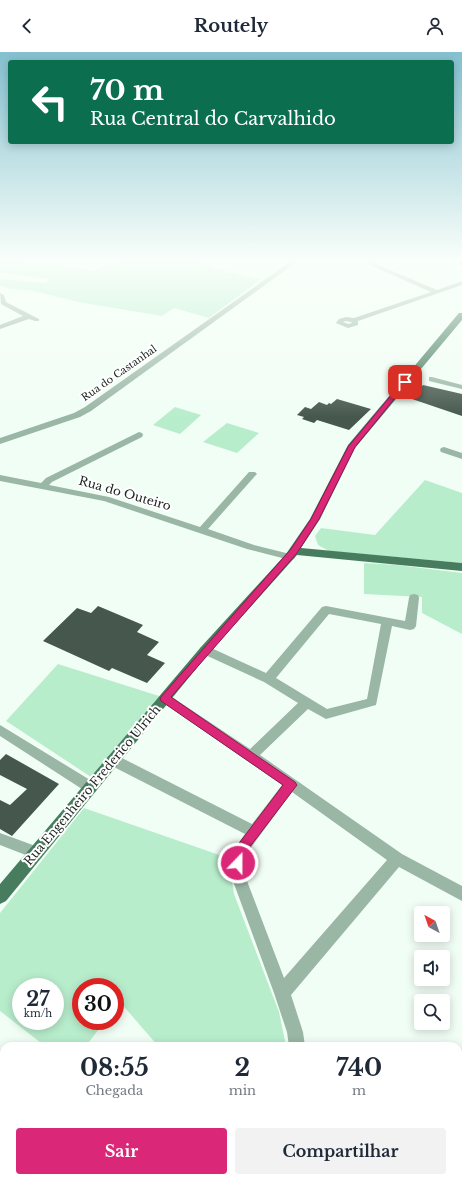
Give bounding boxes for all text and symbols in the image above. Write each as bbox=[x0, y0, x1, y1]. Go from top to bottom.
icon: back bbox=[16, 15, 38, 37]
text: Routely bbox=[194, 15, 268, 37]
icon: person bbox=[424, 15, 446, 37]
text: 70 m bbox=[90, 73, 164, 108]
icon: left bbox=[24, 76, 76, 128]
text: Rua Central do Carvalhido bbox=[90, 108, 336, 130]
street label: Rua do Castanhal bbox=[79, 342, 159, 404]
pin bbox=[388, 365, 422, 399]
icon: arrive bbox=[394, 371, 416, 393]
street label: Rua do Outeiro bbox=[77, 473, 173, 513]
street label: Rua Engenheiro Frederico Ulrich bbox=[21, 702, 163, 868]
position arrow bbox=[217, 842, 259, 884]
north arrow bbox=[414, 906, 450, 942]
map controls bbox=[414, 906, 450, 1030]
button: sound bbox=[414, 950, 450, 986]
speed limit sign: 30 bbox=[72, 978, 124, 1030]
text: 27 bbox=[26, 987, 50, 1011]
button: search bbox=[414, 994, 450, 1030]
text: km/h bbox=[24, 1007, 52, 1020]
text: 08:55 bbox=[80, 1053, 149, 1082]
text: 2 bbox=[235, 1053, 250, 1082]
text: 740 bbox=[336, 1053, 382, 1082]
text: Chegada bbox=[85, 1082, 143, 1099]
text: min bbox=[229, 1082, 256, 1099]
text: m bbox=[352, 1082, 366, 1099]
button: Sair bbox=[16, 1128, 227, 1174]
button: Compartilhar bbox=[235, 1128, 446, 1174]

